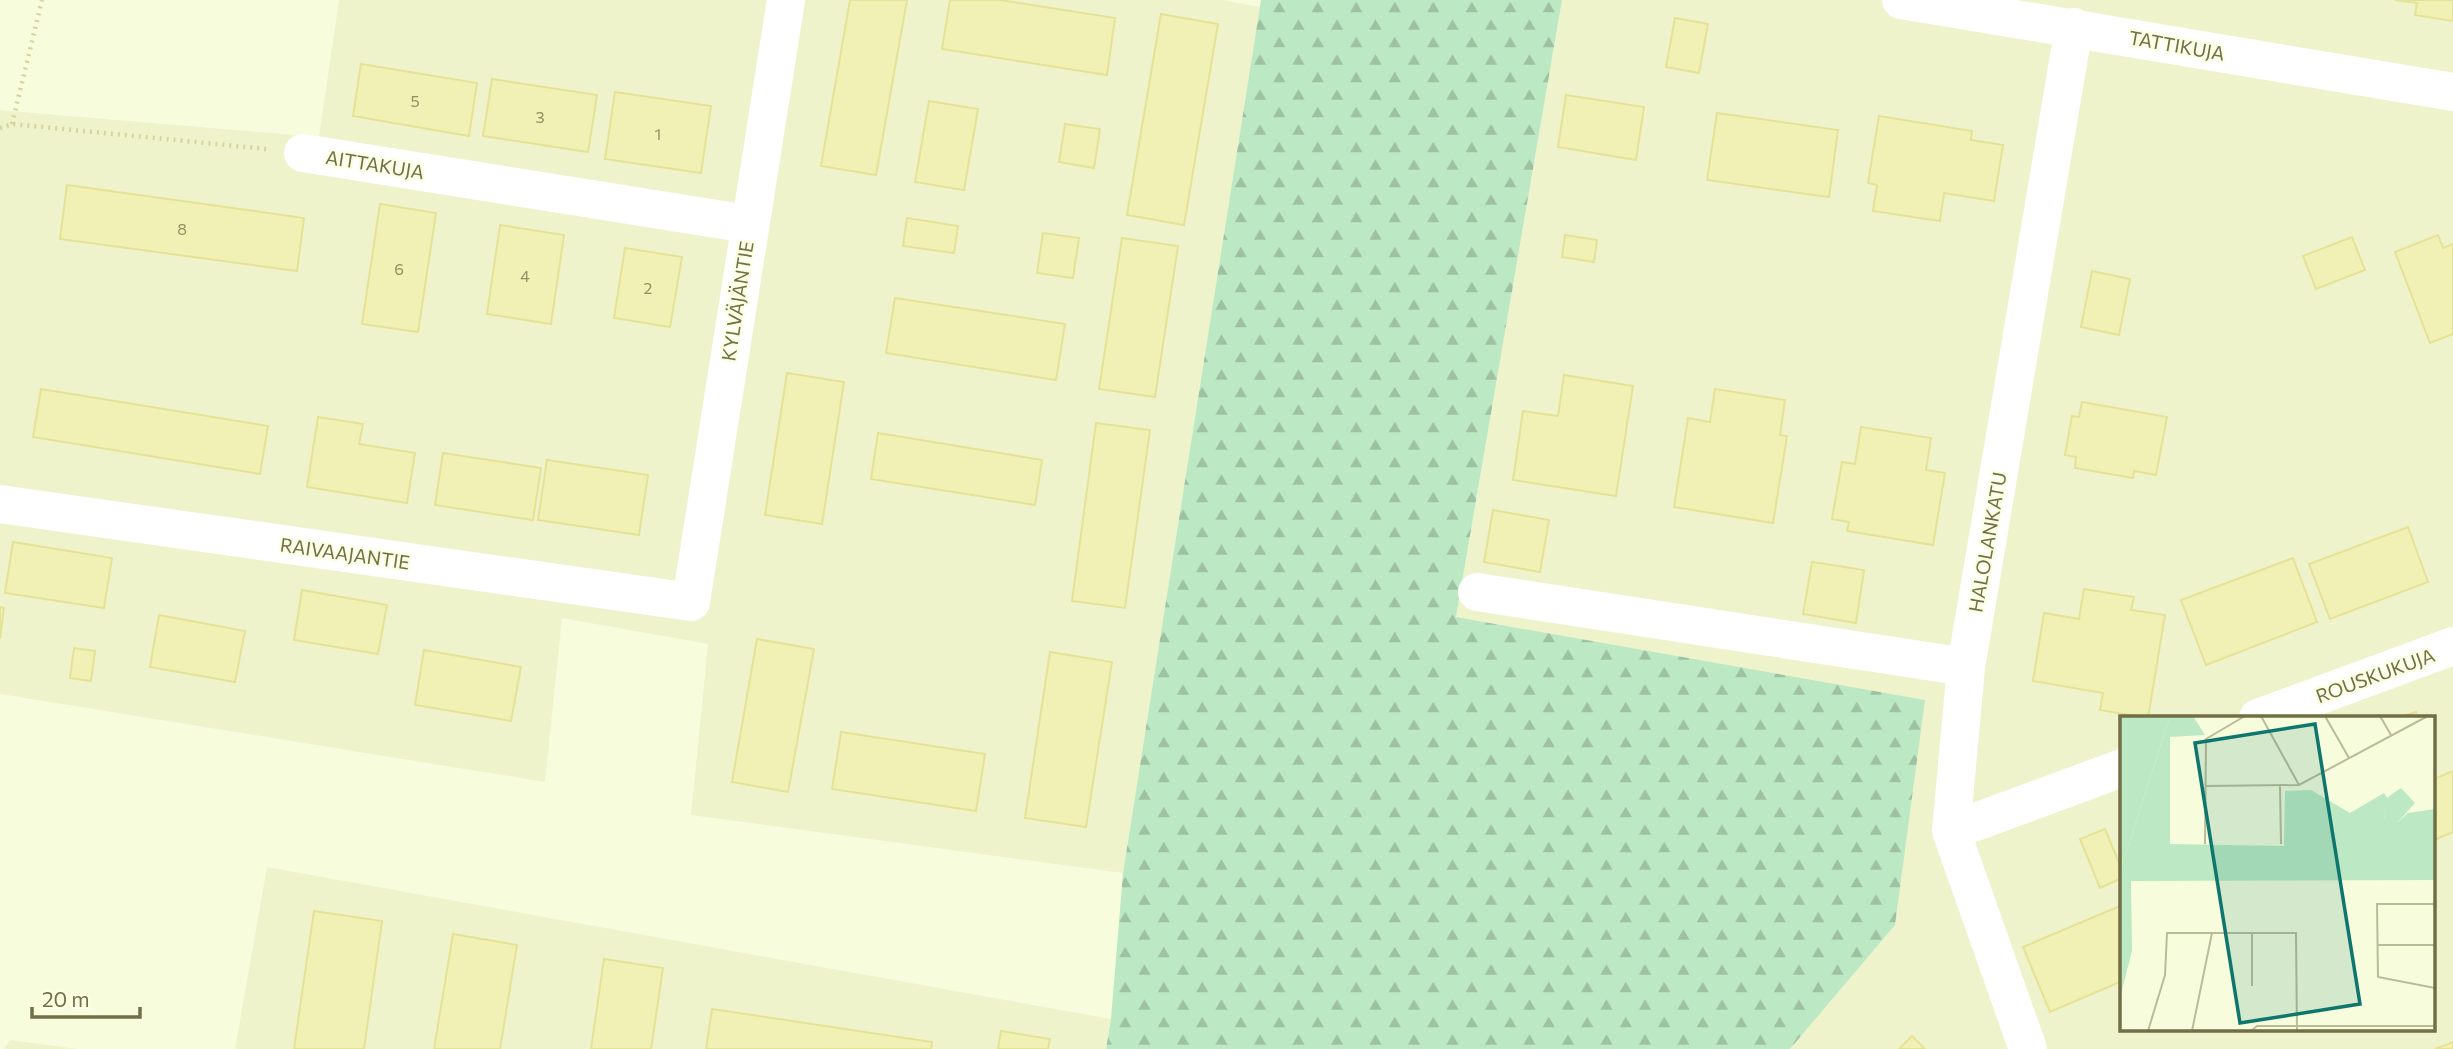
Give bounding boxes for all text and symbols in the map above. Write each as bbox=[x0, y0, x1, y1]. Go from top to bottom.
street label: TATTIKUJA bbox=[2127, 25, 2227, 65]
house number: 5 bbox=[410, 91, 420, 110]
house number: 3 bbox=[535, 107, 545, 126]
house number: 1 bbox=[655, 124, 661, 143]
street label: AITTAKUJA bbox=[324, 145, 426, 183]
house number: 8 bbox=[177, 219, 187, 238]
street label: KYLVÄJÄNTIE bbox=[716, 239, 758, 363]
house number: 6 bbox=[394, 259, 404, 278]
house number: 4 bbox=[520, 266, 530, 285]
house number: 2 bbox=[644, 278, 653, 297]
street label: HALOLANKATU bbox=[1963, 470, 2011, 614]
street label: RAIVAAJANTIE bbox=[279, 533, 411, 573]
street label: ROUSKUKUJA bbox=[2312, 643, 2438, 707]
inset map bbox=[2120, 716, 2436, 1032]
scale bar bbox=[32, 976, 140, 1020]
text: 20 m bbox=[42, 986, 90, 1011]

